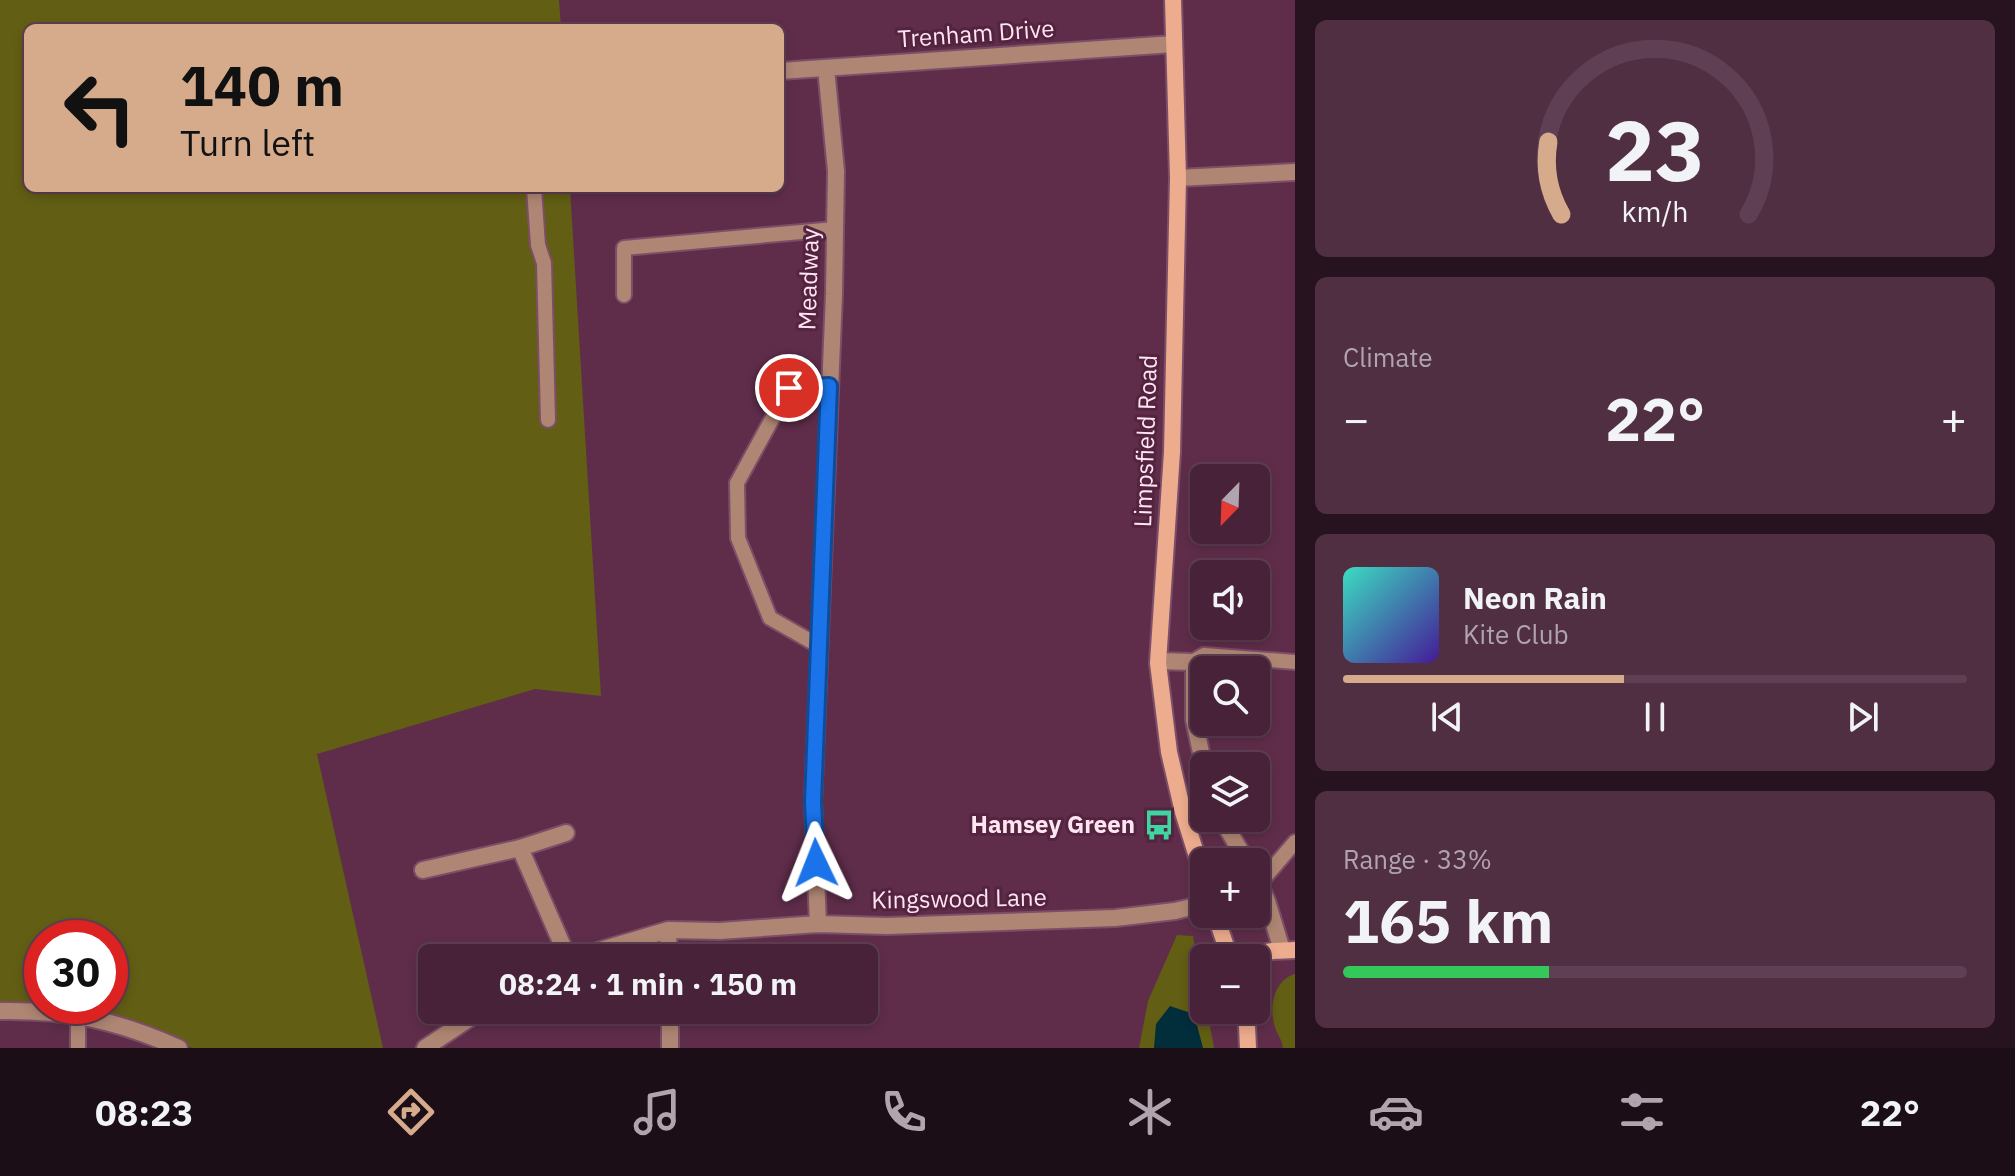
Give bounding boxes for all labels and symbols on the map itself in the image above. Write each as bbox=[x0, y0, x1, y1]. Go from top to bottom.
street label: Trenham Drive bbox=[897, 12, 1055, 54]
street label: Meadway bbox=[790, 227, 826, 331]
pin bbox=[755, 354, 823, 422]
street label: Limpsfield Road bbox=[1126, 354, 1164, 528]
north arrow bbox=[1190, 464, 1270, 544]
place label: Hamsey Green bbox=[971, 808, 1135, 840]
bus stop icon: Hamsey Green bbox=[1142, 808, 1176, 842]
position arrow bbox=[774, 821, 858, 905]
street label: Kingswood Lane bbox=[871, 880, 1047, 916]
speed limit sign: 30 bbox=[24, 920, 128, 1024]

